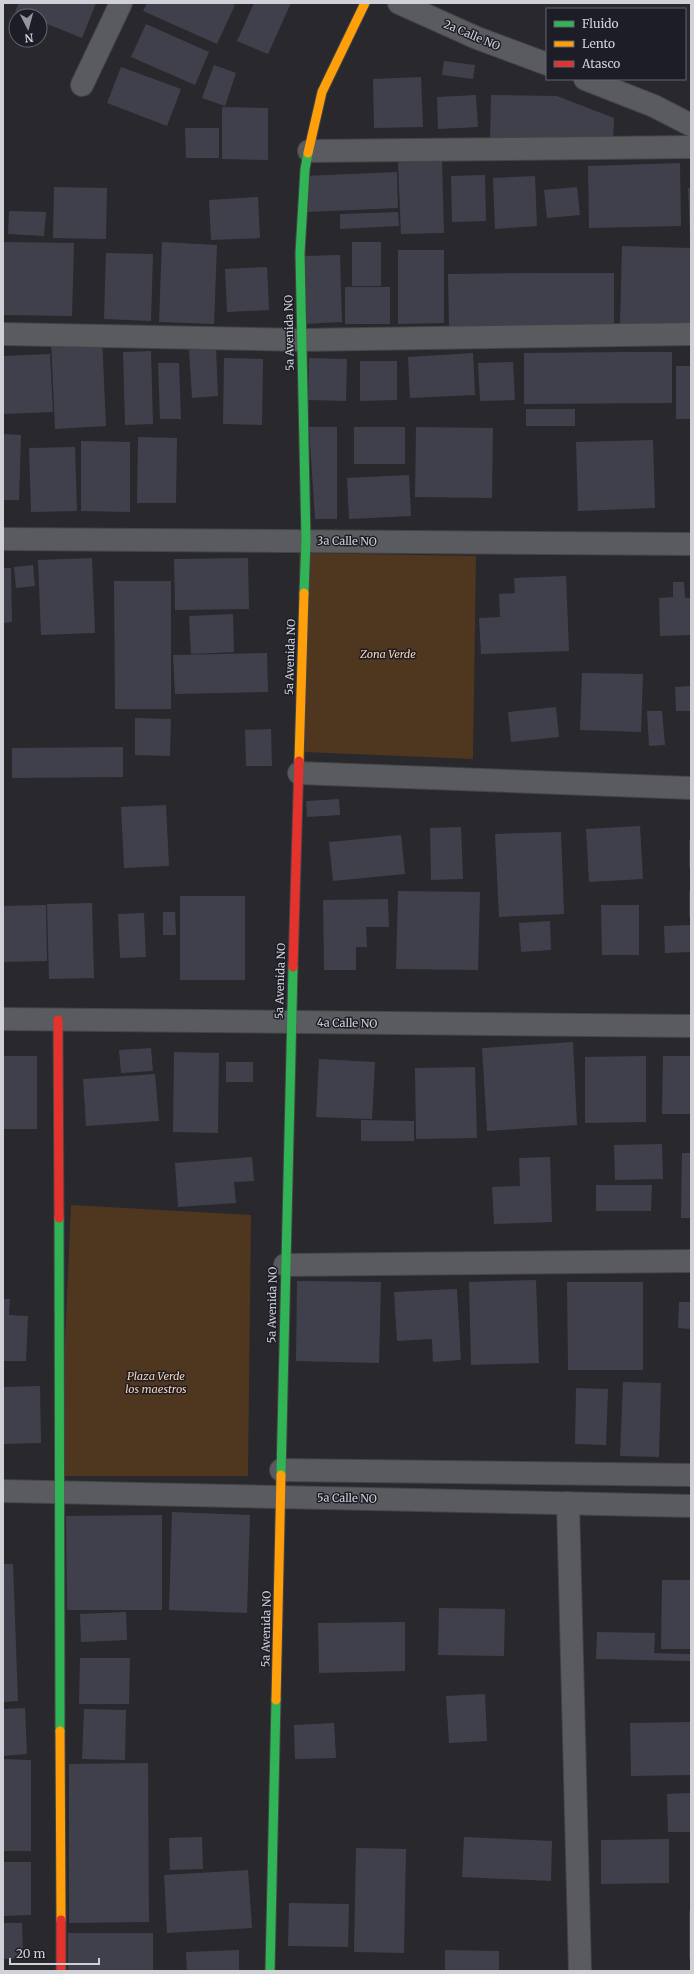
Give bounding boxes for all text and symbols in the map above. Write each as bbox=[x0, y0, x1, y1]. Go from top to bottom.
north arrow bbox=[8, 8, 48, 48]
legend bbox=[546, 8, 686, 80]
text: Fluido bbox=[582, 16, 619, 31]
street label: 2a Calle NO bbox=[442, 17, 502, 53]
text: N bbox=[24, 31, 34, 45]
text: Lento bbox=[582, 36, 615, 51]
text: Atasco bbox=[581, 56, 620, 71]
street label: 5a Avenida NO bbox=[281, 295, 297, 371]
street label: 3a Calle NO bbox=[317, 533, 377, 549]
street label: 5a Avenida NO bbox=[282, 619, 298, 695]
park label: Zona Verde bbox=[359, 647, 416, 661]
street label: 5a Avenida NO bbox=[272, 943, 288, 1019]
street label: 4a Calle NO bbox=[317, 1015, 377, 1031]
street label: 5a Avenida NO bbox=[264, 1267, 280, 1343]
park label: Plaza Verde los maestros bbox=[125, 1369, 187, 1396]
street label: 5a Calle NO bbox=[317, 1490, 377, 1506]
street label: 5a Avenida NO bbox=[258, 1591, 274, 1667]
scale bar bbox=[10, 1940, 99, 1966]
text: 20 m bbox=[16, 1946, 45, 1961]

